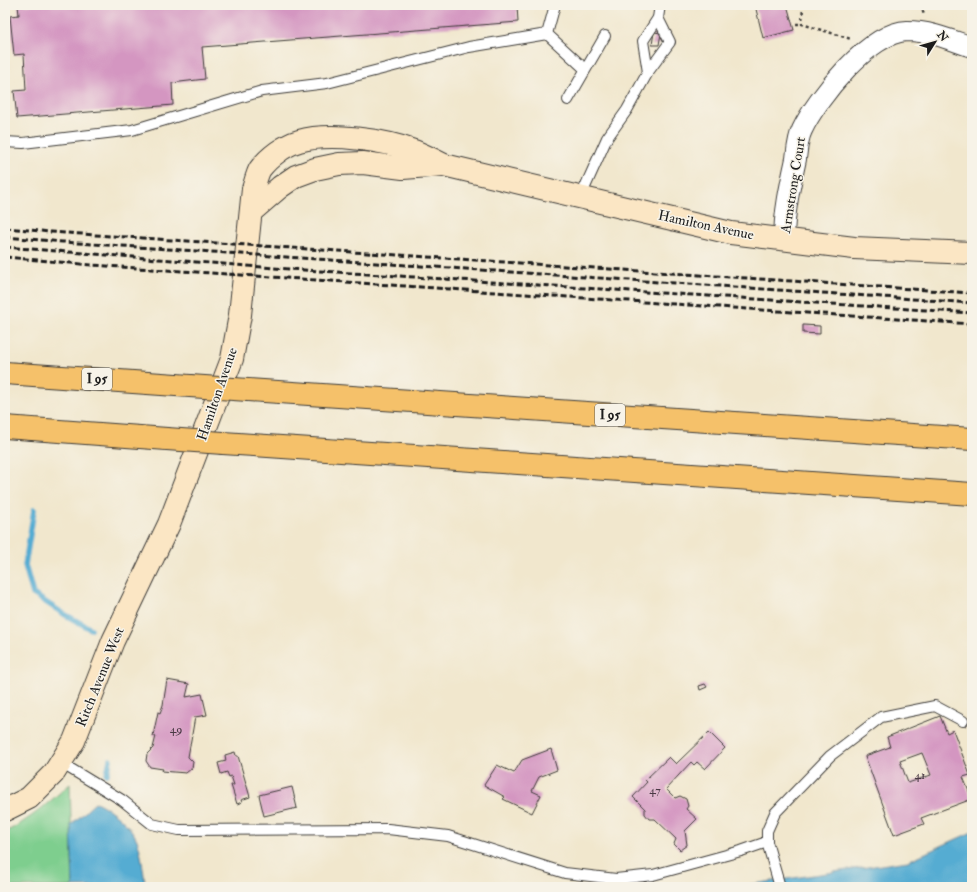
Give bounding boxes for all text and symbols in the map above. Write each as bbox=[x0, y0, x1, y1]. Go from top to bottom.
north arrow bbox=[915, 22, 955, 62]
text: N bbox=[934, 28, 951, 45]
street label: Armstrong Court bbox=[777, 135, 809, 235]
street label: Hamilton Avenue bbox=[657, 207, 755, 243]
street label: Hamilton Avenue bbox=[193, 345, 241, 443]
road number: I 95 bbox=[82, 368, 112, 390]
road number: I 95 bbox=[595, 404, 625, 426]
street label: Ritch Avenue West bbox=[72, 624, 128, 729]
house number: 49 bbox=[170, 722, 182, 737]
house number: 41 bbox=[915, 768, 925, 783]
house number: 47 bbox=[649, 783, 661, 798]

